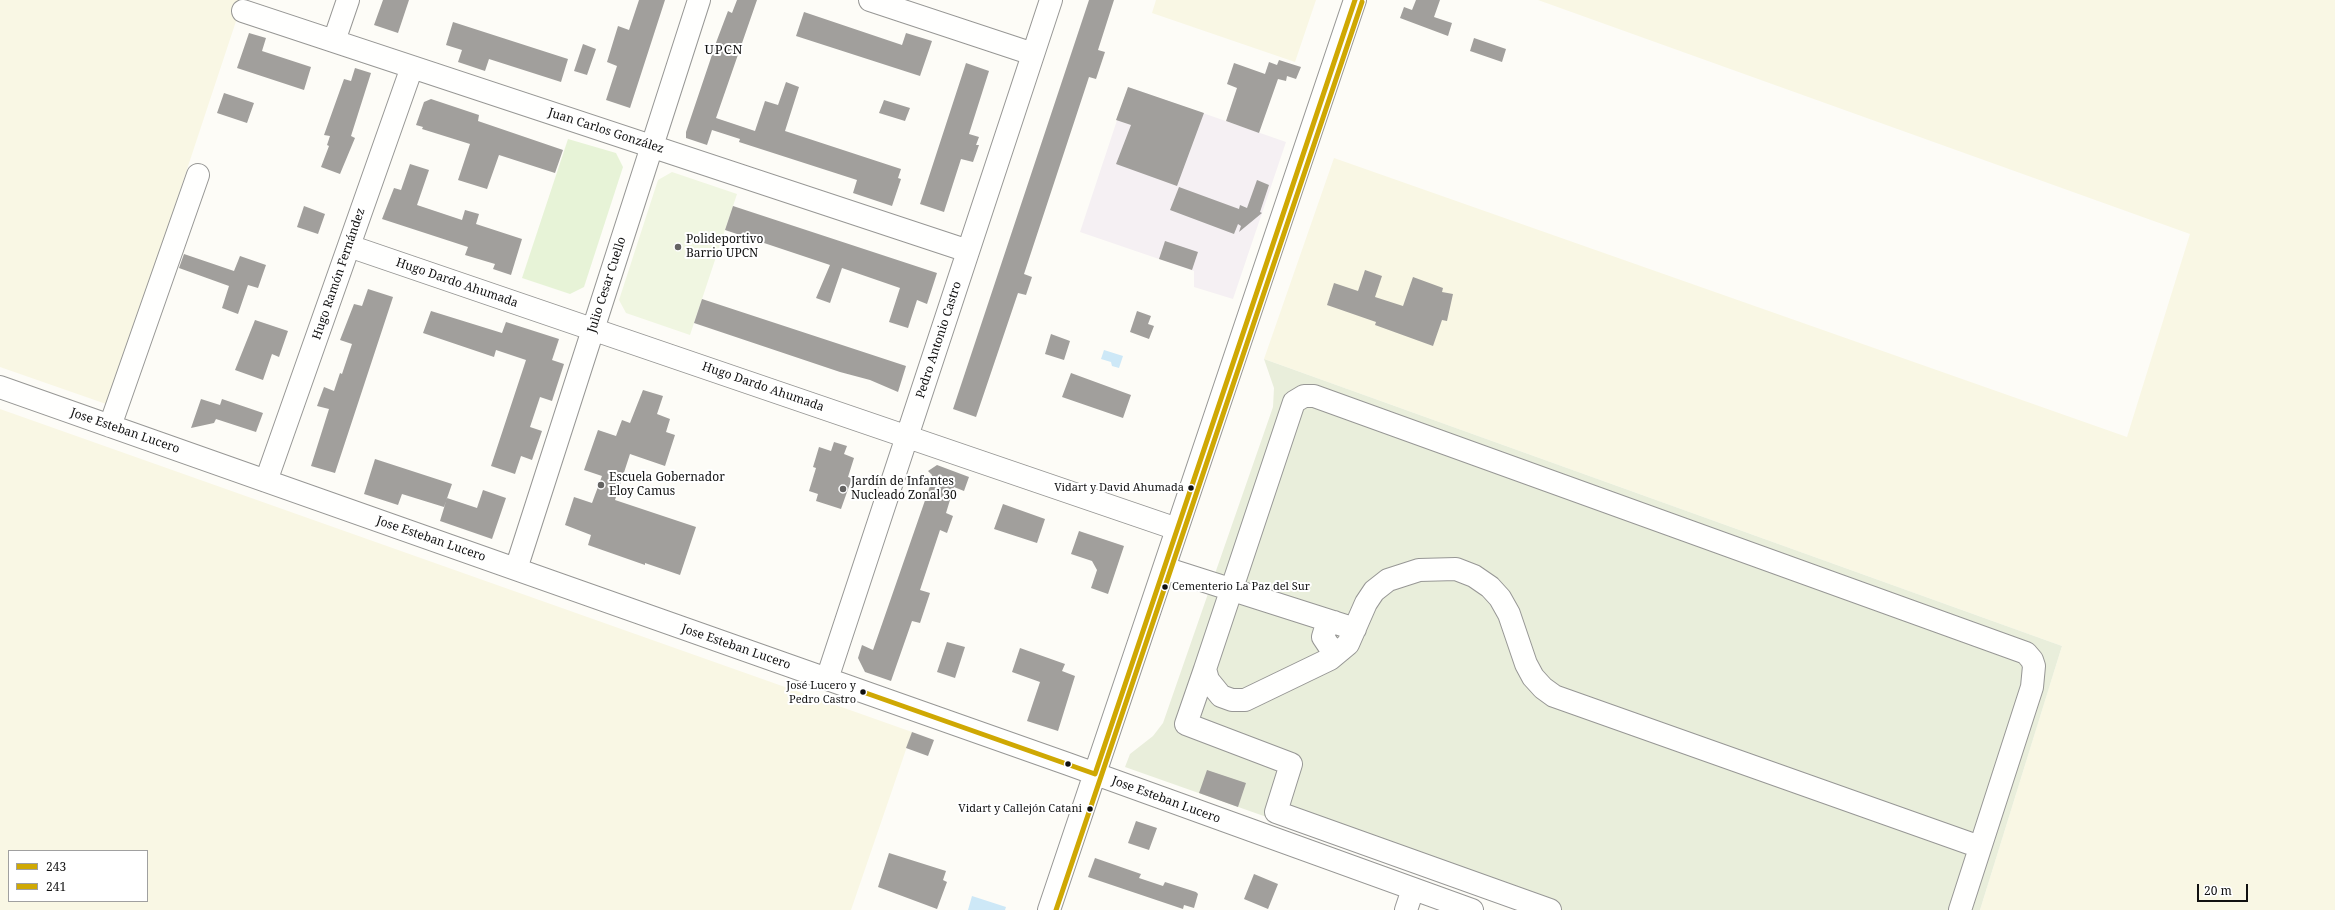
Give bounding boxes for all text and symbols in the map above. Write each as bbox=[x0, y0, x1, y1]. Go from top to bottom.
district label: UPCN bbox=[704, 42, 744, 58]
street label: Juan Carlos González bbox=[546, 105, 666, 157]
street label: Hugo Ramón Fernández bbox=[310, 206, 368, 342]
place label: Polideportivo Barrio UPCN bbox=[686, 233, 763, 261]
street label: Julio Cesar Cuello bbox=[585, 235, 629, 335]
marker: Polideportivo Barrio UPCN bbox=[673, 242, 683, 252]
street label: Hugo Dardo Ahumada bbox=[394, 255, 520, 311]
street label: Pedro Antonio Castro bbox=[913, 280, 965, 400]
street label: Hugo Dardo Ahumada bbox=[700, 359, 826, 415]
street label: Jose Esteban Lucero bbox=[68, 406, 182, 456]
place label: Escuela Gobernador Eloy Camus bbox=[609, 471, 725, 499]
place label: Jardín de Infantes Nucleado Zonal 30 bbox=[851, 475, 957, 503]
marker: Escuela Gobernador Eloy Camus bbox=[596, 480, 606, 490]
place label: Vidart y David Ahumada bbox=[1054, 481, 1184, 495]
marker: Vidart y David Ahumada bbox=[1186, 483, 1196, 493]
marker: Jardín de Infantes Nucleado Zonal 30 bbox=[838, 484, 848, 494]
street label: Jose Esteban Lucero bbox=[374, 514, 488, 564]
place label: Cementerio La Paz del Sur bbox=[1172, 580, 1310, 594]
marker: Cementerio La Paz del Sur bbox=[1160, 582, 1170, 592]
street label: Jose Esteban Lucero bbox=[679, 622, 793, 672]
place label: José Lucero y Pedro Castro bbox=[786, 679, 856, 705]
marker: José Lucero y Pedro Castro bbox=[858, 687, 868, 697]
unlabelled marker bbox=[1063, 759, 1073, 769]
street label: Jose Esteban Lucero bbox=[1110, 774, 1222, 826]
place label: Vidart y Callejón Catani bbox=[958, 802, 1082, 816]
marker: Vidart y Callejón Catani bbox=[1085, 804, 1095, 814]
legend bbox=[8, 850, 148, 902]
text: 243 bbox=[46, 858, 66, 875]
scale bar bbox=[2199, 876, 2250, 902]
text: 241 bbox=[46, 878, 66, 895]
text: 20 m bbox=[2204, 882, 2232, 899]

